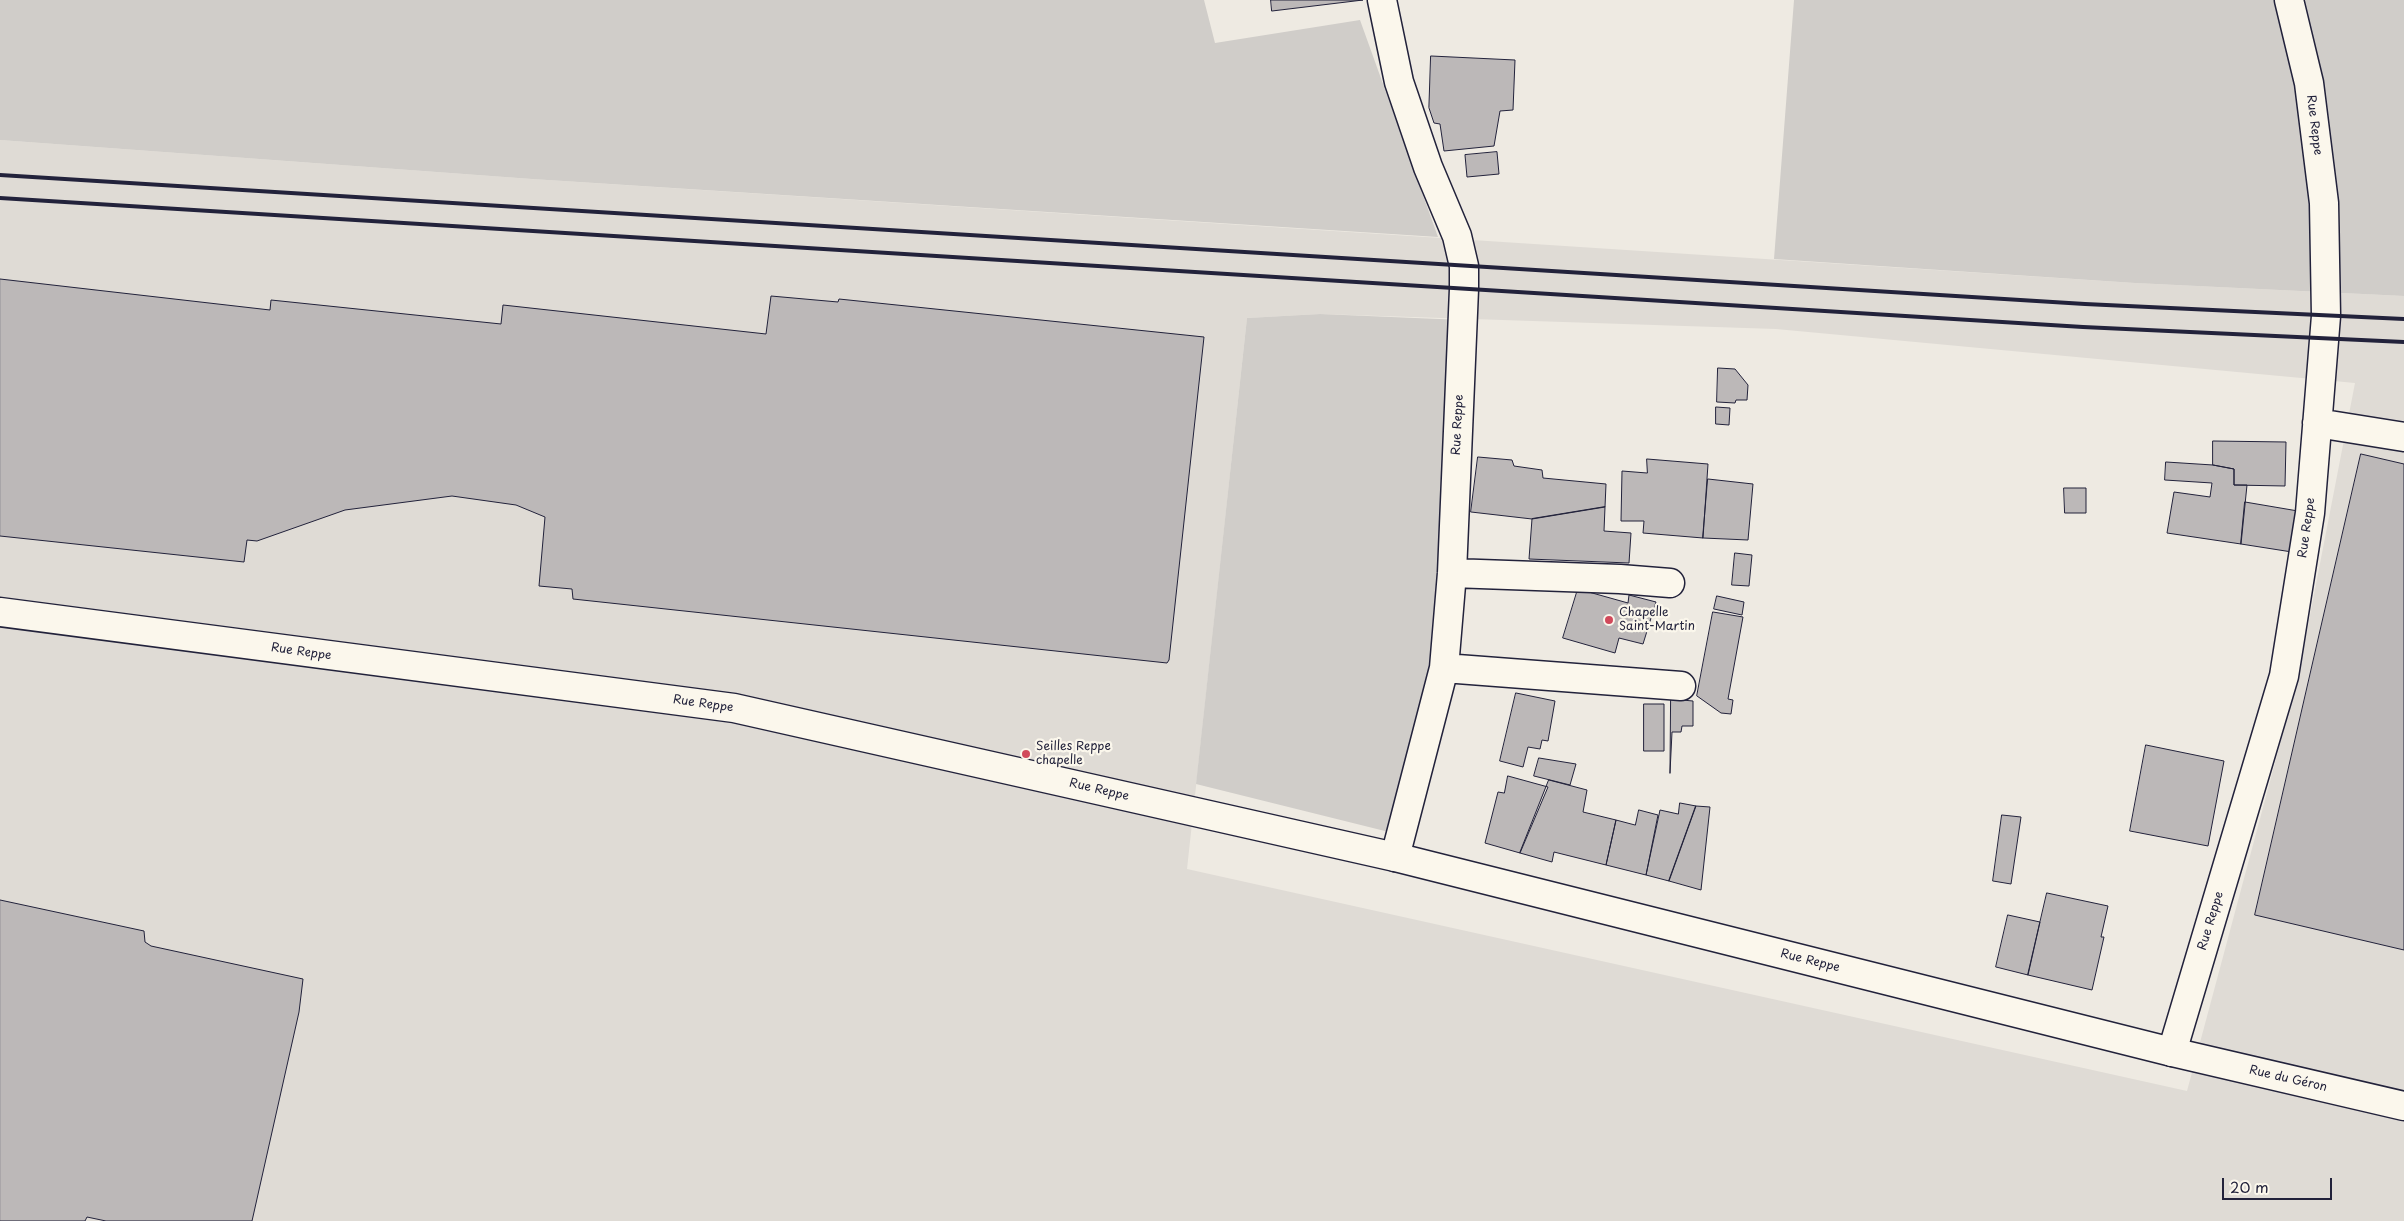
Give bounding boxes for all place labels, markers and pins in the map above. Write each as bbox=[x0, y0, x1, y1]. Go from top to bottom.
place label: Chapelle Saint-Martin bbox=[1619, 606, 1695, 634]
marker: Chapelle Saint-Martin bbox=[1603, 614, 1615, 626]
place label: Seilles Reppe chapelle bbox=[1036, 740, 1111, 768]
marker: Seilles Reppe chapelle bbox=[1020, 748, 1032, 760]

